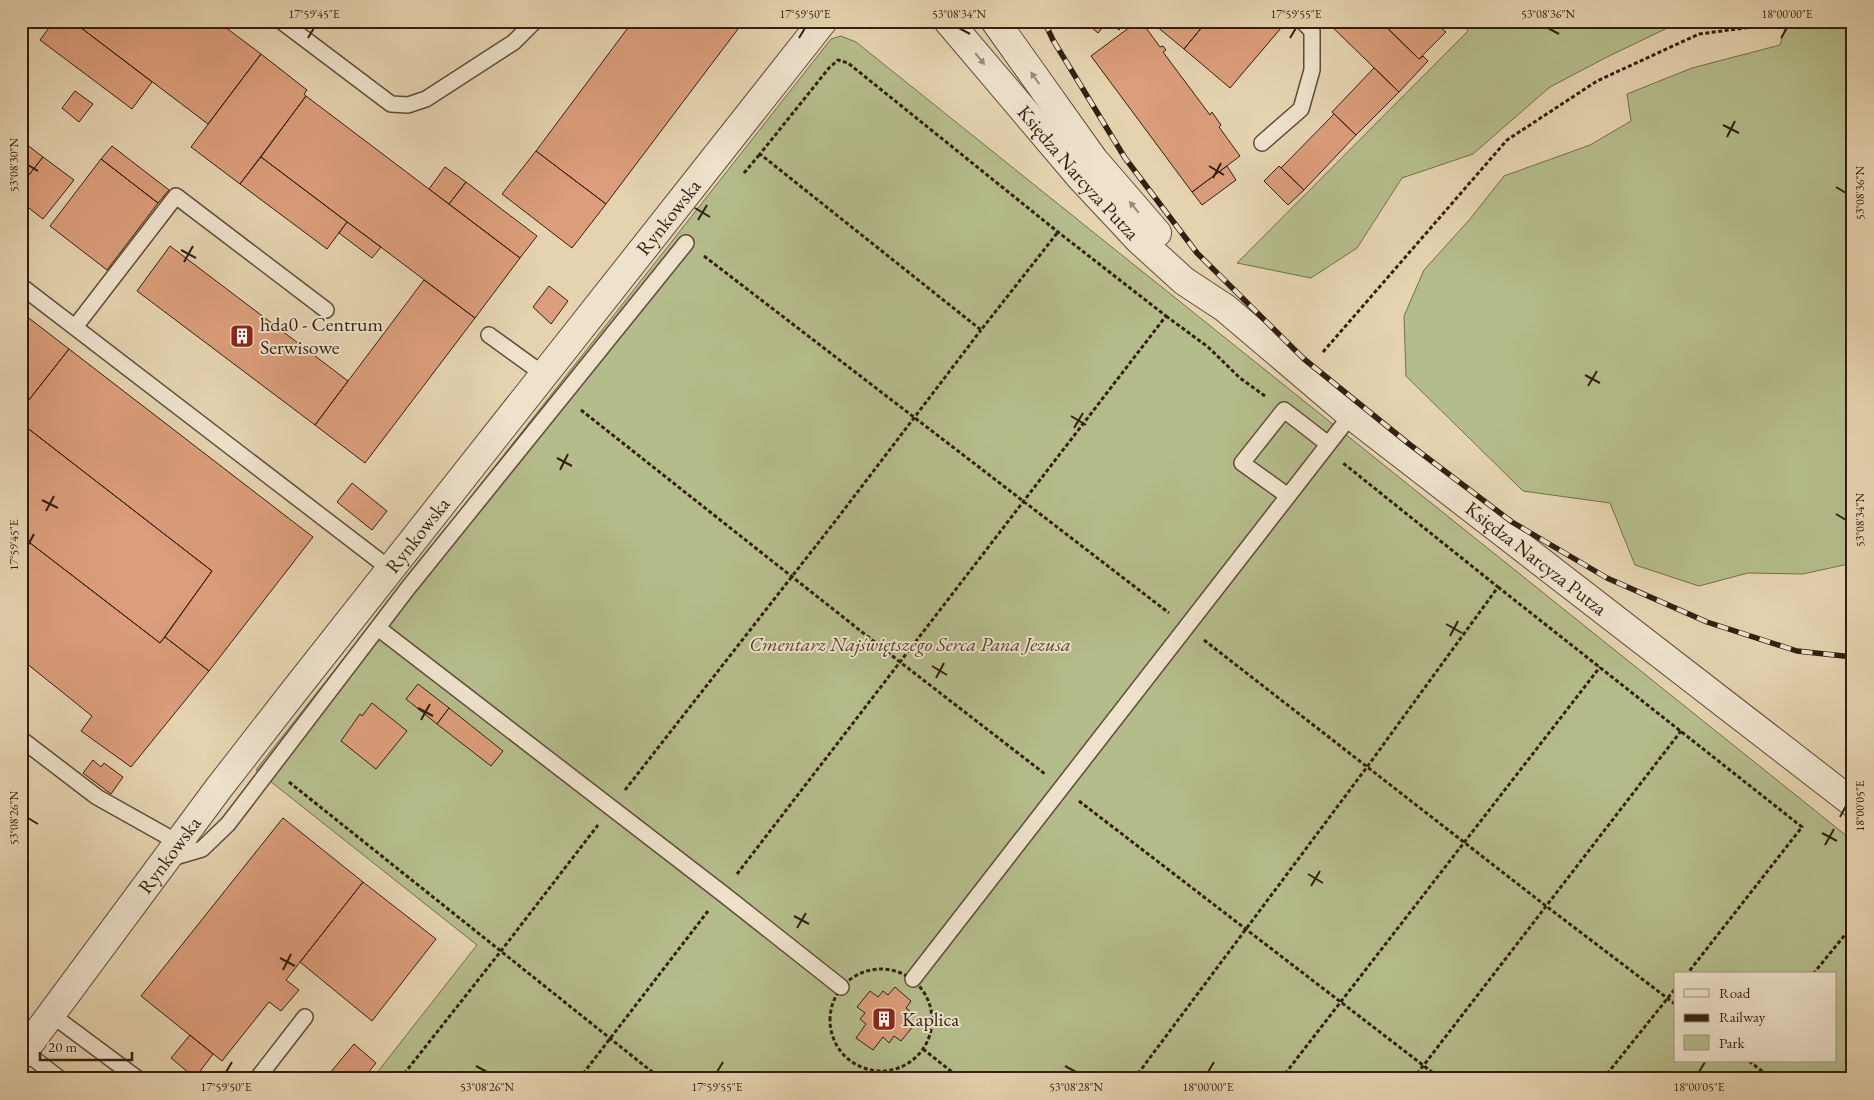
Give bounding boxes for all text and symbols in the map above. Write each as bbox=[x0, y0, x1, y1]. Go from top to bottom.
text: 17°59'45"E bbox=[288, 6, 340, 22]
text: 17°59'50"E bbox=[779, 6, 831, 22]
text: 53°08'34"N bbox=[932, 6, 986, 22]
text: 17°59'55"E bbox=[1270, 6, 1322, 22]
text: 53°08'36"N bbox=[1521, 6, 1575, 22]
text: 18°00'00"E bbox=[1761, 6, 1813, 22]
one-way arrow bbox=[974, 52, 985, 65]
one-way arrow bbox=[1030, 71, 1040, 85]
street label: Księdza Narcyza Putza bbox=[1012, 100, 1145, 246]
text: 53°08'30"N bbox=[6, 138, 22, 192]
text: 53°08'36"N bbox=[1852, 166, 1868, 220]
street label: Rynkowska bbox=[630, 174, 706, 260]
one-way arrow bbox=[1128, 201, 1139, 214]
place label: hda0 - Centrum Serwisowe bbox=[260, 311, 384, 360]
building icon: hda0 - Centrum Serwisowe bbox=[229, 323, 255, 349]
street label: Rynkowska bbox=[379, 491, 456, 578]
text: 53°08'34"N bbox=[1852, 493, 1868, 547]
street label: Księdza Narcyza Putza bbox=[1460, 495, 1612, 621]
text: 17°59'45"E bbox=[6, 519, 22, 571]
park label: Cmentarz Najświętszego Serca Pana Jezusa bbox=[749, 631, 1071, 657]
text: 18°00'05"E bbox=[1852, 780, 1868, 832]
text: 53°08'26"N bbox=[6, 791, 22, 845]
street label: Rynkowska bbox=[132, 811, 206, 899]
legend bbox=[1674, 972, 1836, 1062]
text: Road bbox=[1719, 983, 1751, 1002]
building icon: Kaplica bbox=[871, 1006, 897, 1032]
place label: Kaplica bbox=[902, 1006, 959, 1032]
text: Railway bbox=[1719, 1007, 1766, 1026]
scale bar bbox=[40, 1030, 132, 1062]
text: Park bbox=[1719, 1033, 1746, 1052]
text: 20 m bbox=[48, 1037, 77, 1056]
text: 17°59'50"E bbox=[200, 1079, 252, 1095]
text: 53°08'26"N bbox=[460, 1079, 514, 1095]
text: 17°59'55"E bbox=[691, 1079, 743, 1095]
text: 53°08'28"N bbox=[1049, 1079, 1103, 1095]
text: 18°00'00"E bbox=[1182, 1079, 1234, 1095]
text: 18°00'05"E bbox=[1673, 1079, 1725, 1095]

